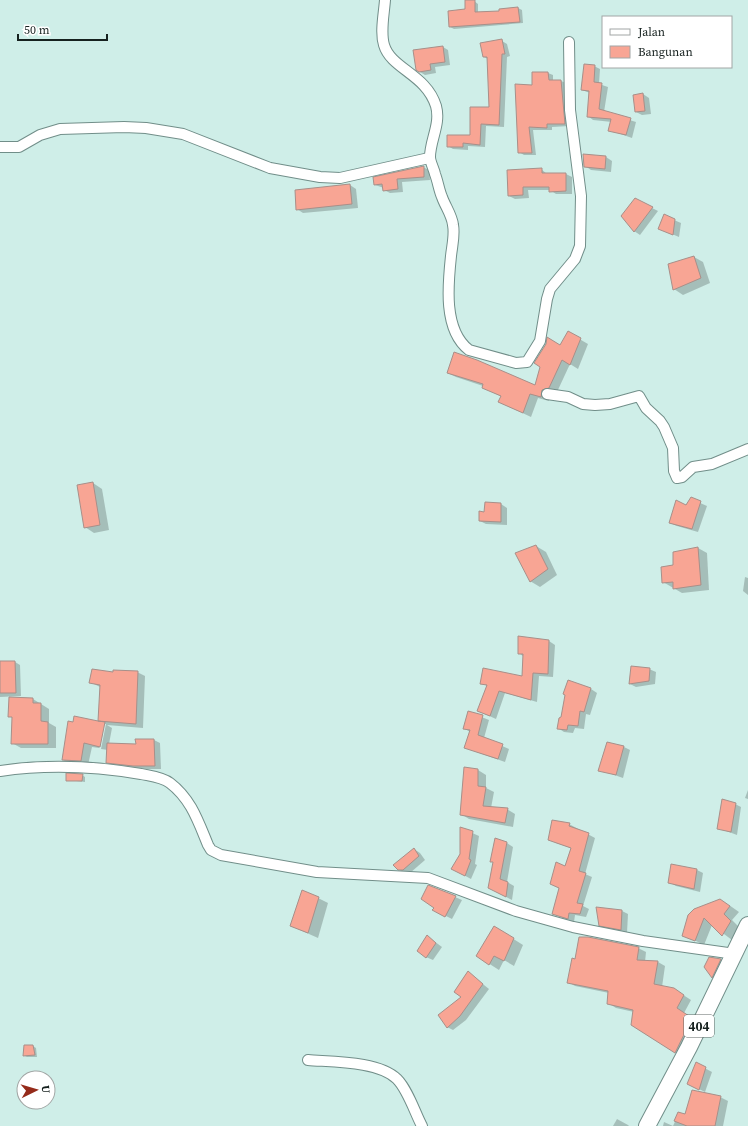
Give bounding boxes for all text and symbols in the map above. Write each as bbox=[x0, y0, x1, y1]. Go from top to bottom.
scale bar bbox=[18, 16, 107, 42]
legend bbox=[602, 16, 732, 68]
text: 50 m bbox=[24, 22, 50, 38]
text: Jalan bbox=[637, 24, 665, 40]
text: Bangunan bbox=[638, 44, 693, 60]
road number: 404 bbox=[684, 1015, 714, 1037]
north arrow bbox=[16, 1070, 56, 1110]
text: U bbox=[38, 1085, 53, 1094]

